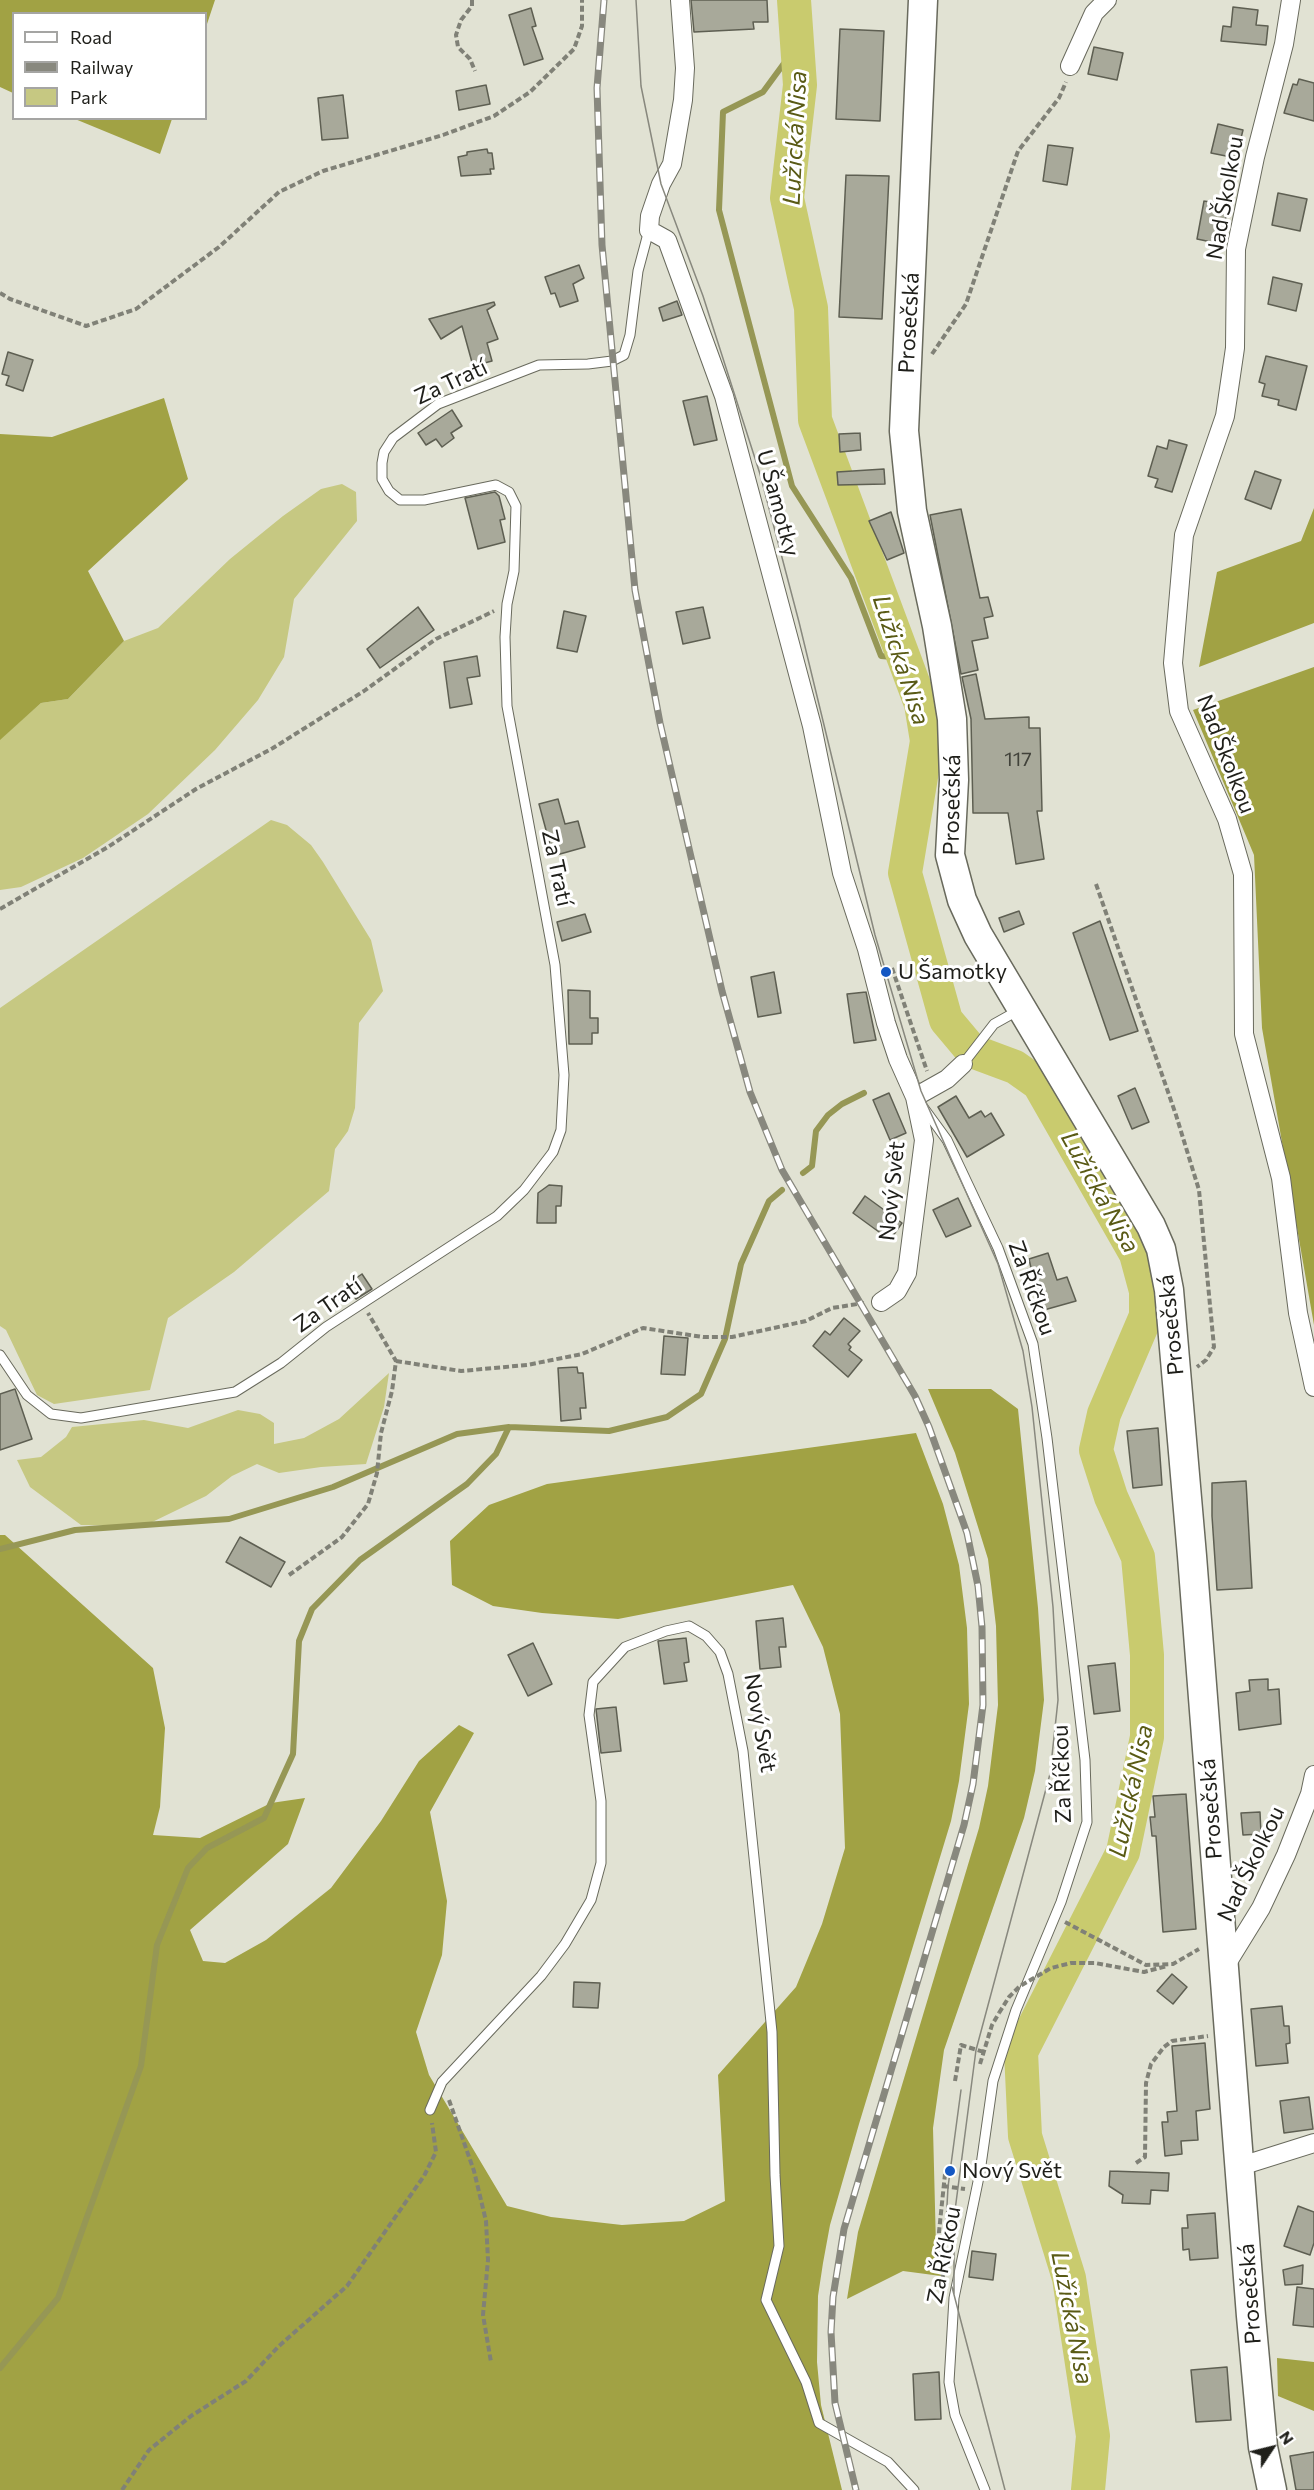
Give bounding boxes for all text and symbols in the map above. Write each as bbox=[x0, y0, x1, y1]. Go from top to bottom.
legend bbox=[12, 12, 207, 120]
text: Road bbox=[70, 26, 112, 48]
text: Railway bbox=[70, 56, 133, 78]
water label: Lužická Nisa bbox=[777, 70, 813, 206]
text: Park bbox=[70, 86, 108, 108]
street label: Nad Školkou bbox=[1201, 134, 1249, 262]
street label: Prosečská bbox=[893, 272, 925, 374]
street label: Za Tratí bbox=[410, 354, 492, 410]
street label: U Šamotky bbox=[751, 447, 805, 559]
water label: Lužická Nisa bbox=[866, 591, 936, 729]
street label: Nad Školkou bbox=[1191, 691, 1261, 817]
house number: 117 bbox=[1004, 747, 1032, 771]
street label: Prosečská bbox=[938, 754, 966, 856]
street label: Za Tratí bbox=[536, 827, 578, 909]
place label: U Šamotky bbox=[898, 959, 1007, 985]
marker: U Šamotky bbox=[879, 965, 893, 979]
water label: Lužická Nisa bbox=[1055, 1126, 1145, 1258]
street label: Nový Svět bbox=[874, 1140, 910, 1242]
street label: Za Říčkou bbox=[1003, 1237, 1061, 1339]
street label: Za Tratí bbox=[289, 1272, 367, 1338]
street label: Prosečská bbox=[1153, 1273, 1189, 1377]
street label: Nový Svět bbox=[738, 1671, 782, 1775]
water label: Lužická Nisa bbox=[1103, 1722, 1159, 1860]
street label: Za Říčkou bbox=[1047, 1724, 1077, 1824]
street label: Prosečská bbox=[1194, 1758, 1228, 1860]
street label: Nad Školkou bbox=[1212, 1802, 1290, 1926]
place label: Nový Svět bbox=[962, 2158, 1062, 2184]
marker: Nový Svět bbox=[943, 2164, 957, 2178]
street label: Za Říčkou bbox=[922, 2204, 966, 2306]
street label: Prosečská bbox=[1233, 2243, 1267, 2345]
water label: Lužická Nisa bbox=[1045, 2249, 1099, 2387]
north arrow bbox=[1242, 2418, 1302, 2478]
text: N bbox=[1276, 2427, 1298, 2448]

